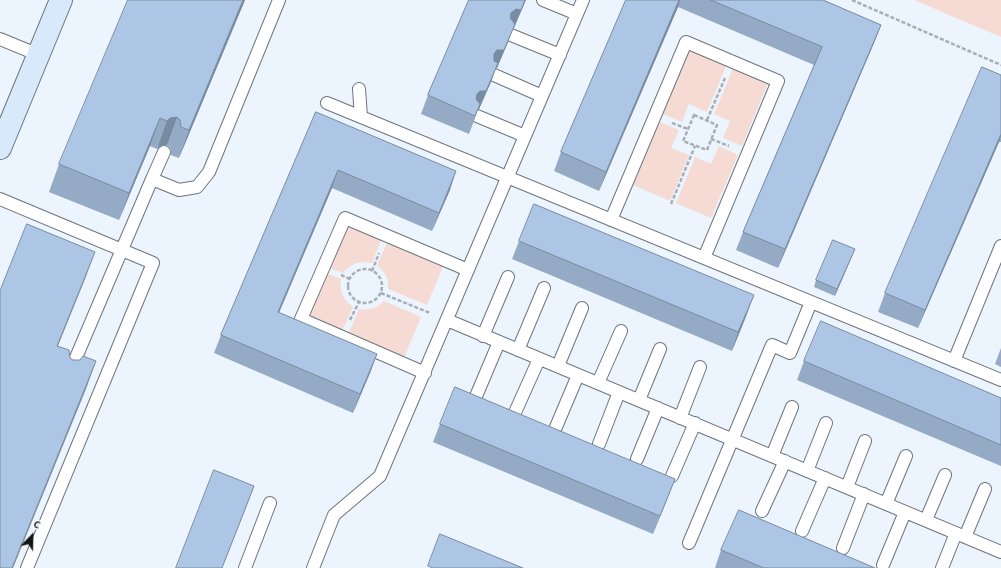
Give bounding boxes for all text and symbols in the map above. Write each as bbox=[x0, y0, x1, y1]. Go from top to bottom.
north arrow bbox=[12, 516, 52, 556]
text: С bbox=[32, 518, 42, 531]

